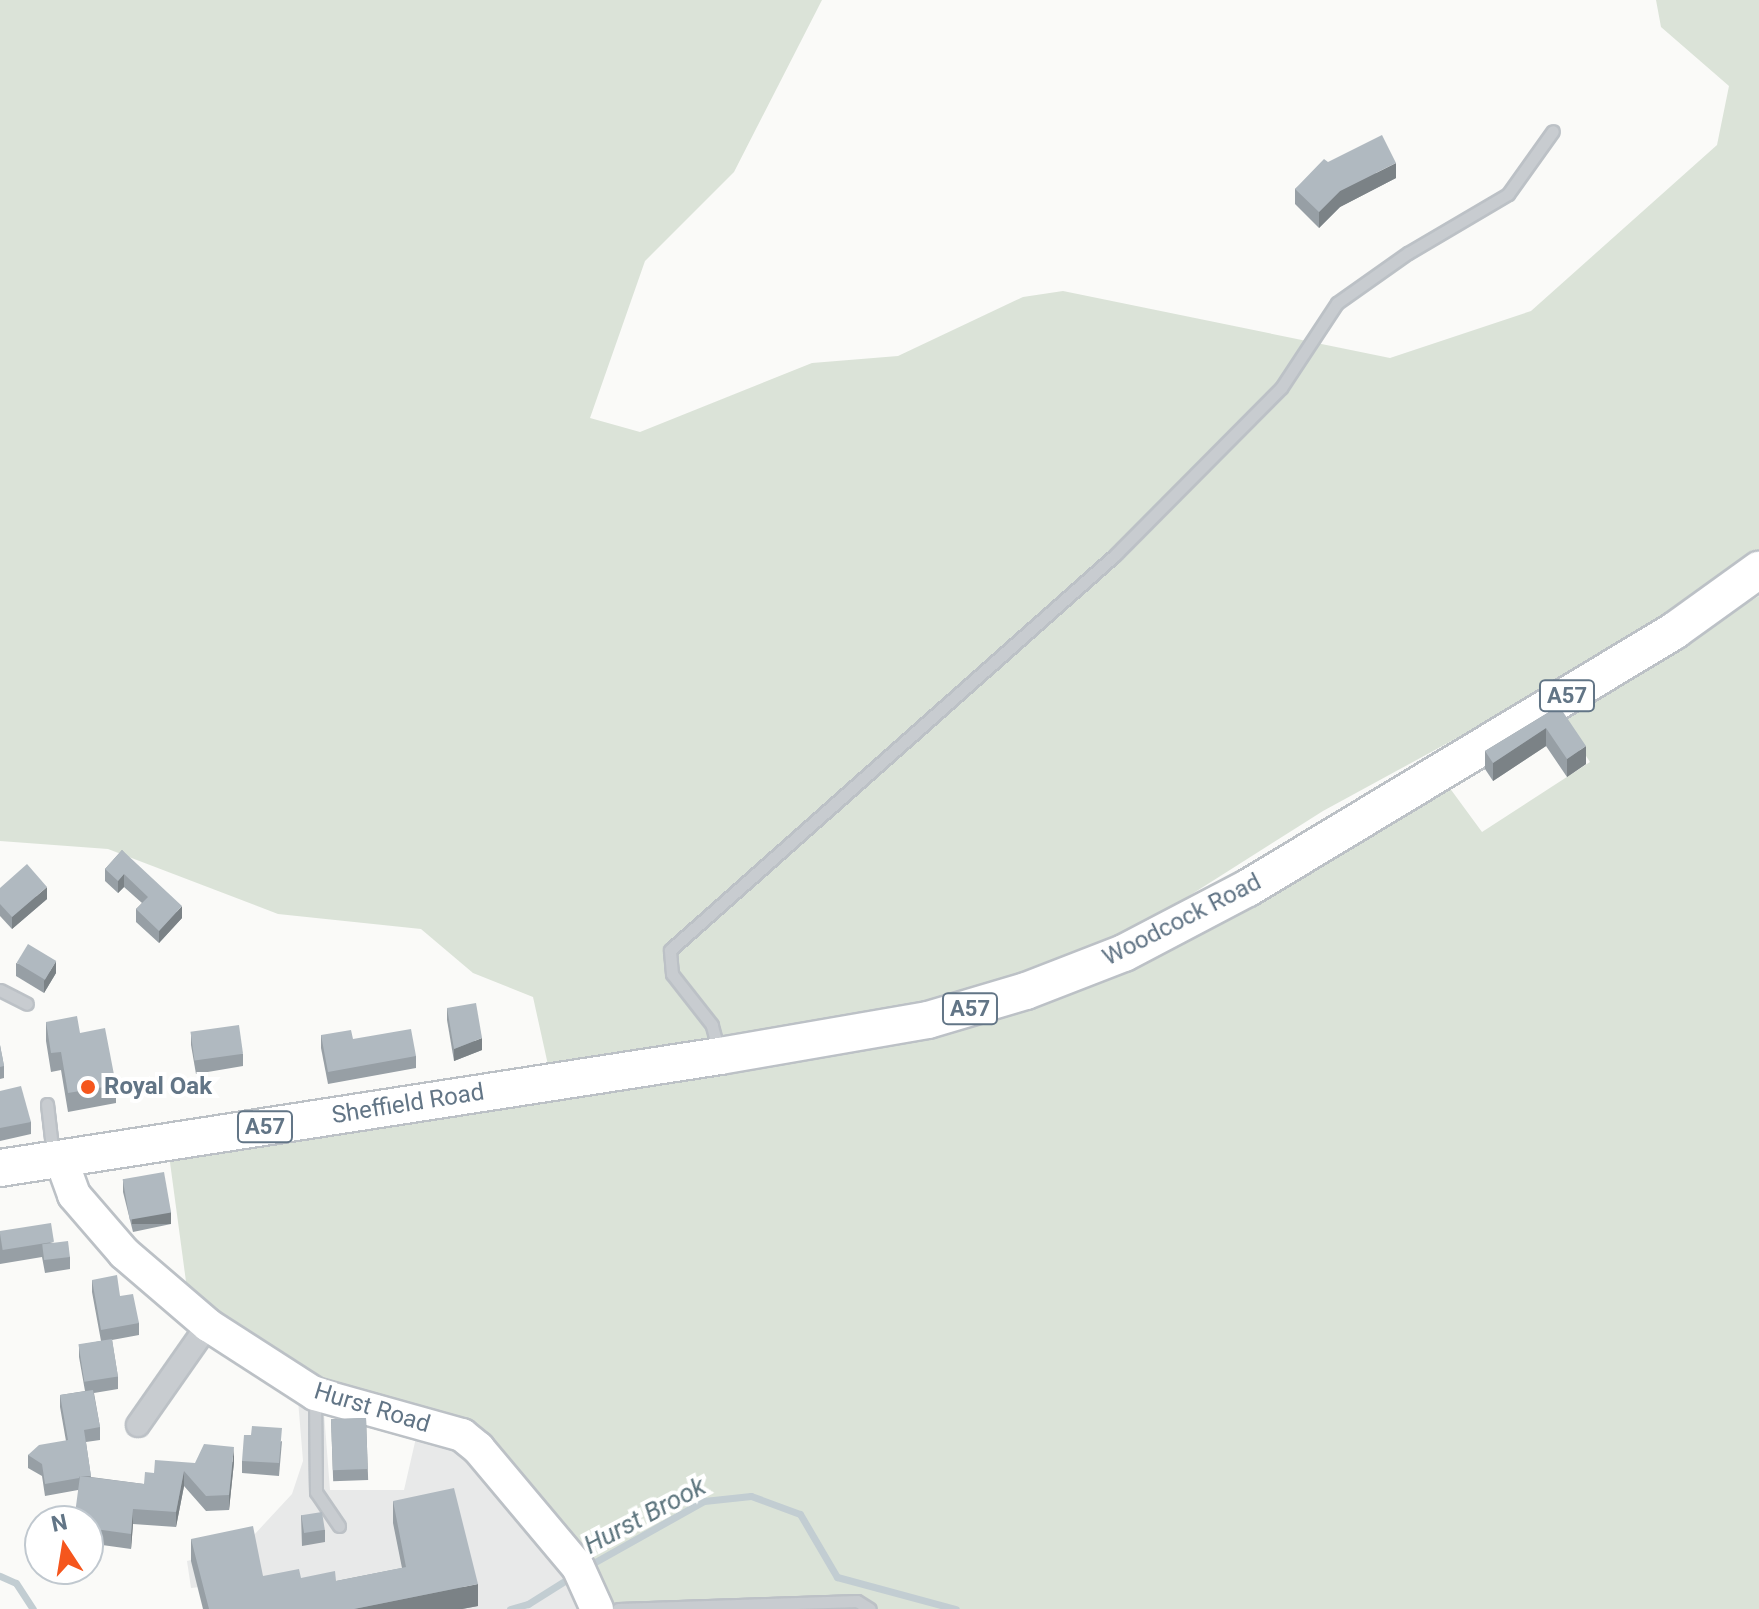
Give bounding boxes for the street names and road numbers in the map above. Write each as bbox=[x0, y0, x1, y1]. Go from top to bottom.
road number: A57 bbox=[1537, 678, 1597, 714]
street label: Woodcock Road bbox=[1098, 868, 1266, 972]
road number: A57 bbox=[940, 991, 1000, 1027]
street label: Sheffield Road bbox=[330, 1078, 486, 1130]
road number: A57 bbox=[235, 1109, 295, 1145]
street label: Hurst Road bbox=[311, 1377, 433, 1439]

